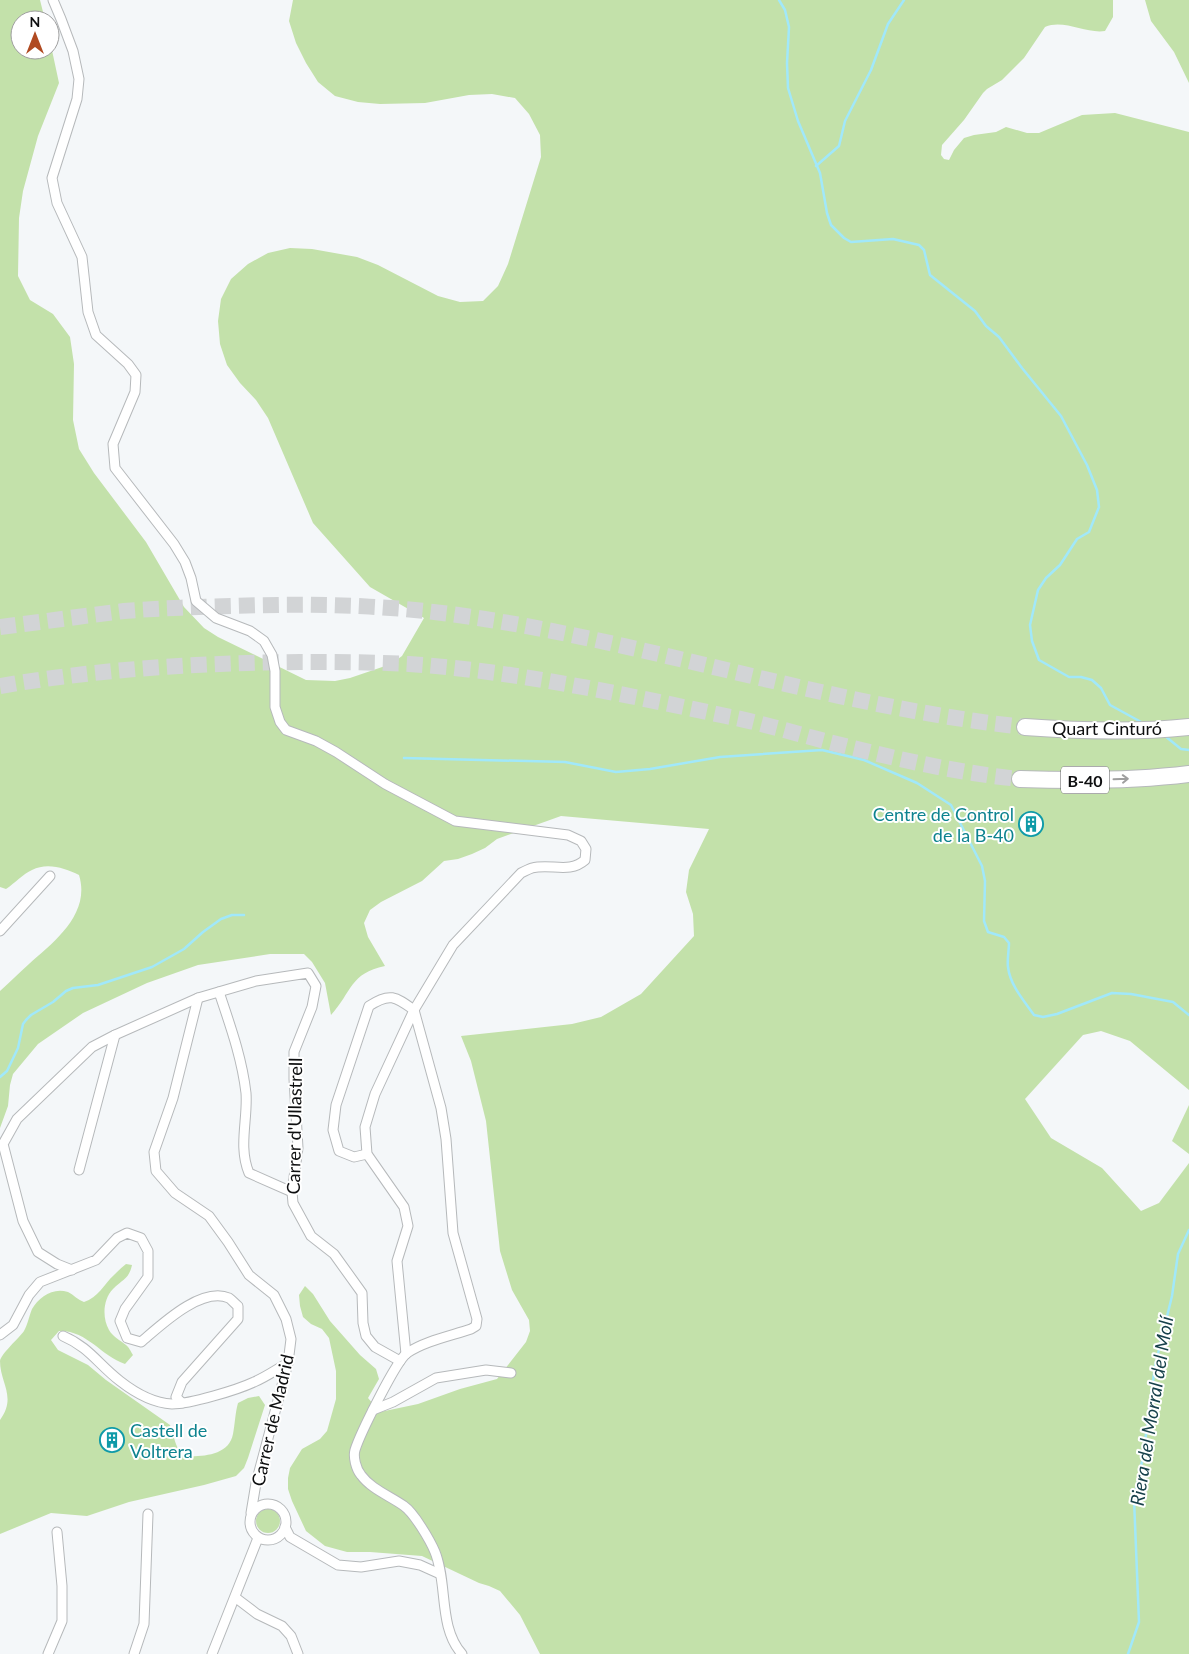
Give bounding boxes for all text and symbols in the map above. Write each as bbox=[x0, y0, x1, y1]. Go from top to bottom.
north arrow bbox=[10, 10, 60, 60]
text: N bbox=[30, 13, 40, 30]
street label: Quart Cinturó bbox=[1052, 717, 1162, 739]
road number: B-40 bbox=[1061, 766, 1109, 794]
one-way arrow bbox=[1113, 775, 1129, 784]
place label: Centre de Control de la B-40 bbox=[873, 803, 1014, 846]
building icon: Centre de Control de la B-40 bbox=[1018, 811, 1044, 837]
street label: Carrer d'Ullastrell bbox=[282, 1057, 306, 1195]
water label: Riera del Morral del Molí bbox=[1125, 1313, 1178, 1508]
street label: Carrer de Madrid bbox=[246, 1352, 298, 1488]
place label: Castell de Voltrera bbox=[130, 1419, 207, 1462]
building icon: Castell de Voltrera bbox=[99, 1427, 125, 1453]

